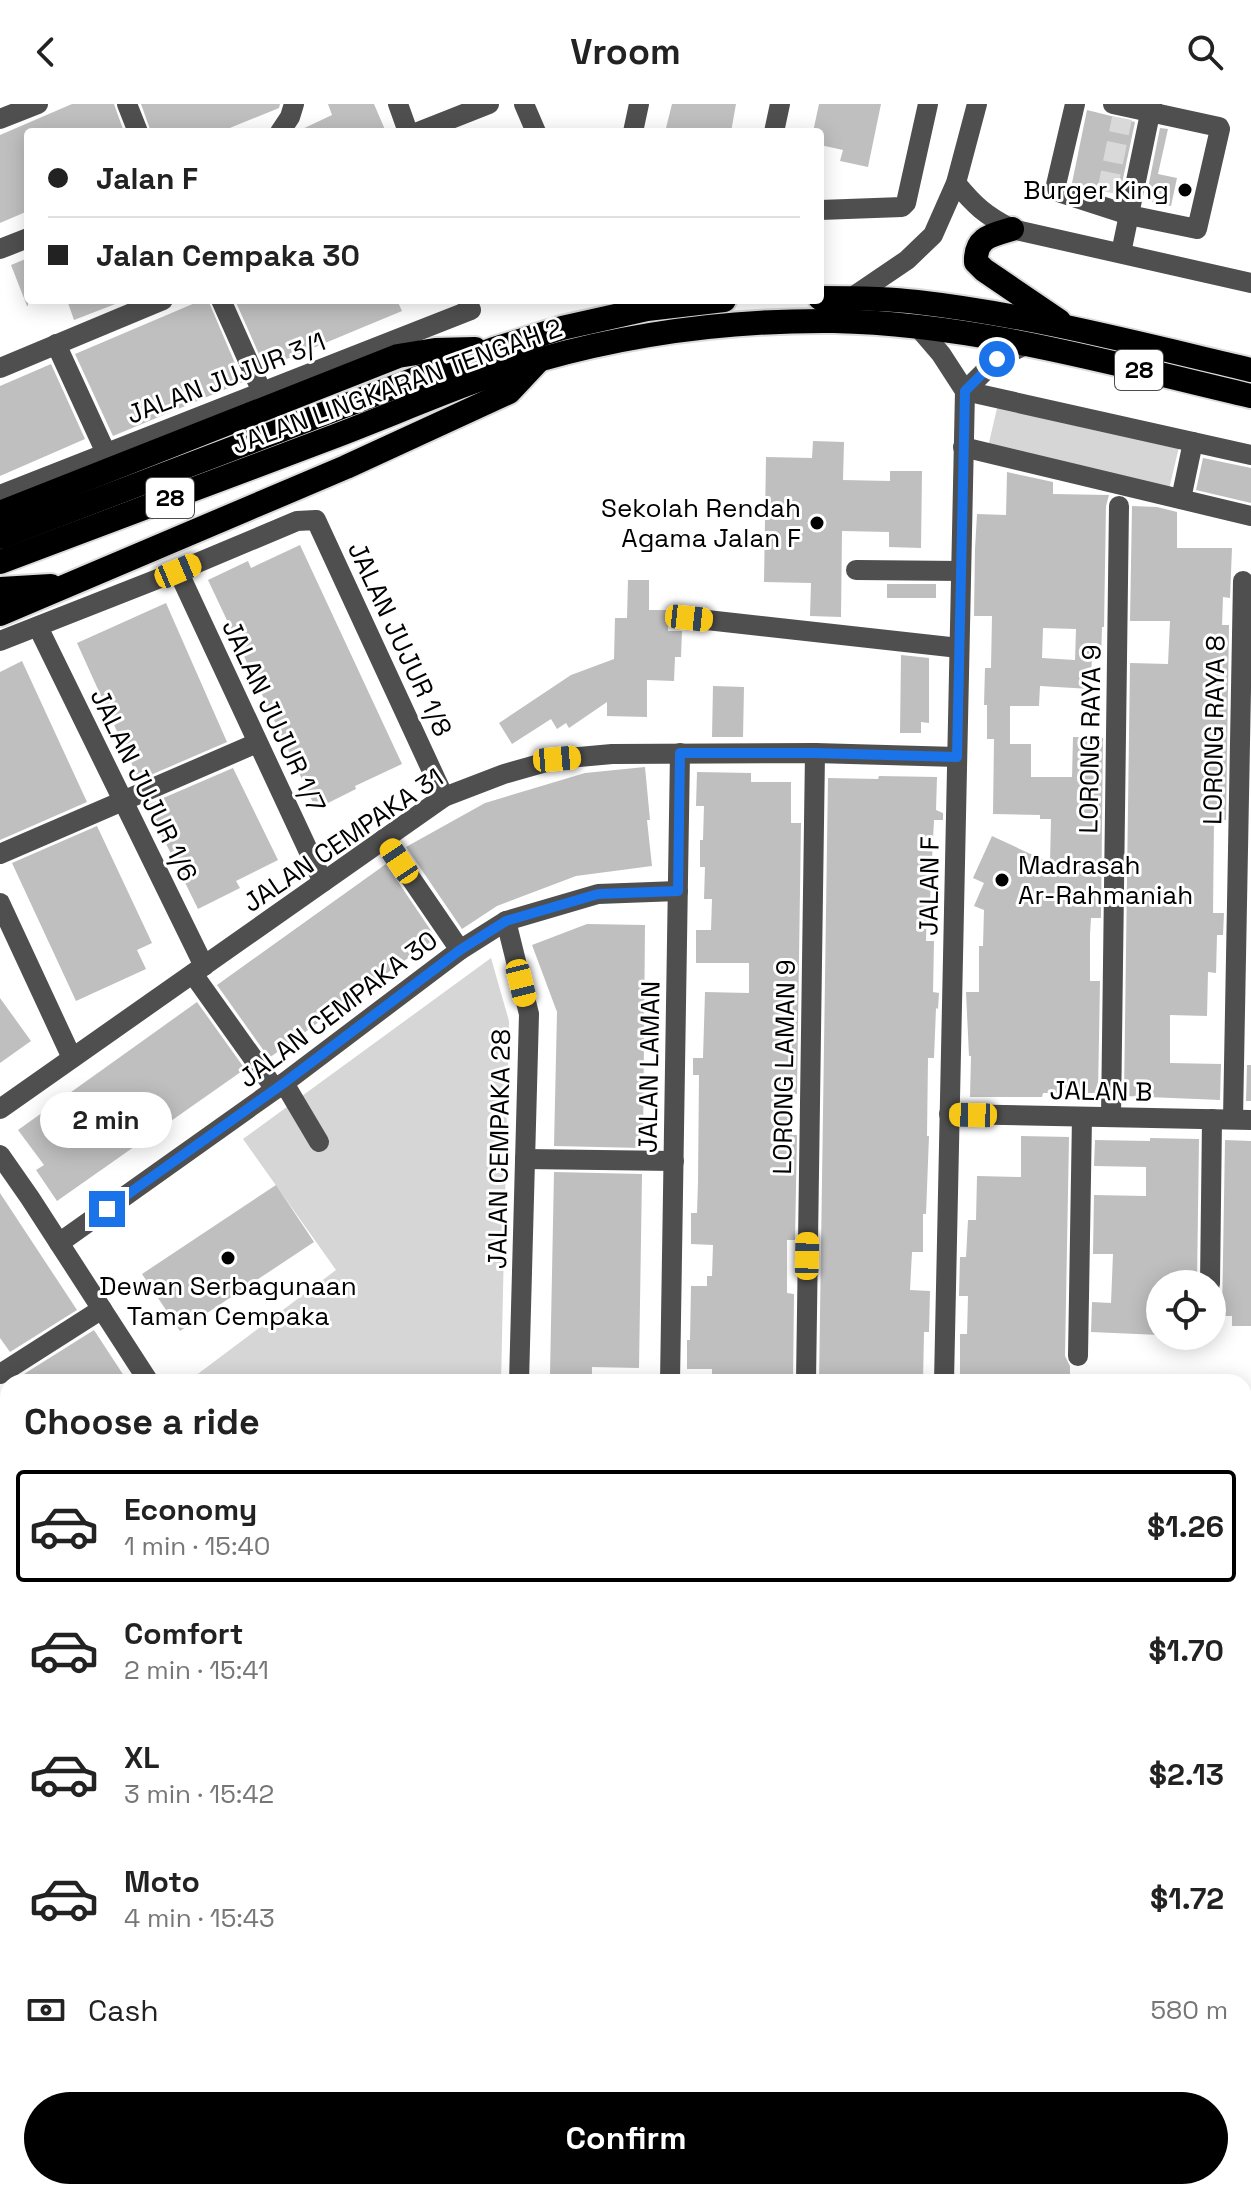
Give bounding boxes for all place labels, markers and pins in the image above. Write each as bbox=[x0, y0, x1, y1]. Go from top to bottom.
place label: Burger King bbox=[1023, 173, 1169, 207]
marker: Burger King bbox=[1176, 181, 1194, 199]
place label: Sekolah Rendah Agama Jalan F bbox=[601, 491, 801, 555]
marker: Sekolah Rendah Agama Jalan F bbox=[808, 514, 826, 532]
place label: Madrasah Ar-Rahmaniah bbox=[1018, 848, 1193, 912]
marker: Madrasah Ar-Rahmaniah bbox=[993, 871, 1011, 889]
marker: Dewan Serbagunaan Taman Cempaka bbox=[219, 1249, 237, 1267]
place label: Dewan Serbagunaan Taman Cempaka bbox=[99, 1269, 357, 1333]

